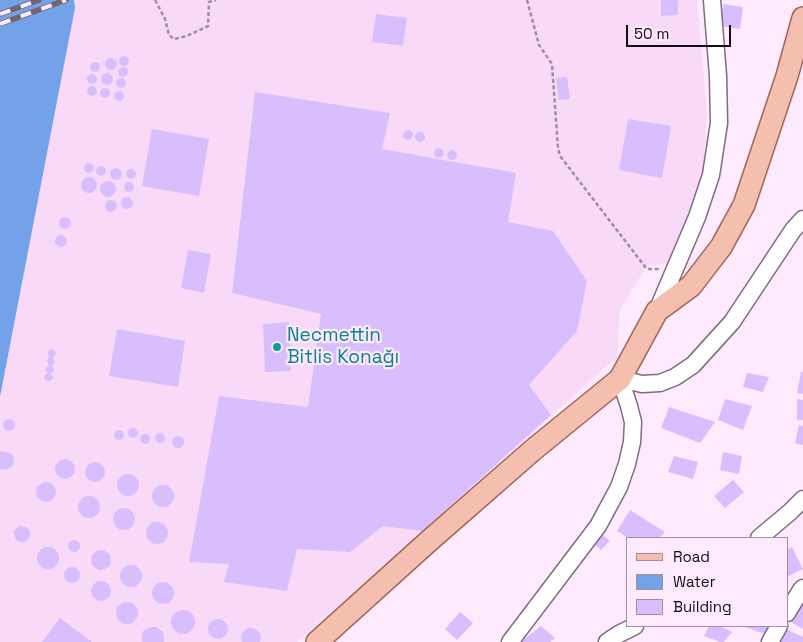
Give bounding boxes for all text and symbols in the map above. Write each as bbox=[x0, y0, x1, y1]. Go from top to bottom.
scale bar bbox=[628, 15, 733, 47]
text: 50 m bbox=[634, 24, 669, 43]
place label: Necmettin Bitlis Konağı bbox=[287, 325, 399, 369]
marker: Necmettin Bitlis Konağı bbox=[271, 341, 283, 353]
legend bbox=[626, 537, 788, 627]
text: Road bbox=[673, 547, 710, 566]
text: Water bbox=[673, 572, 715, 591]
text: Building bbox=[673, 597, 732, 616]

